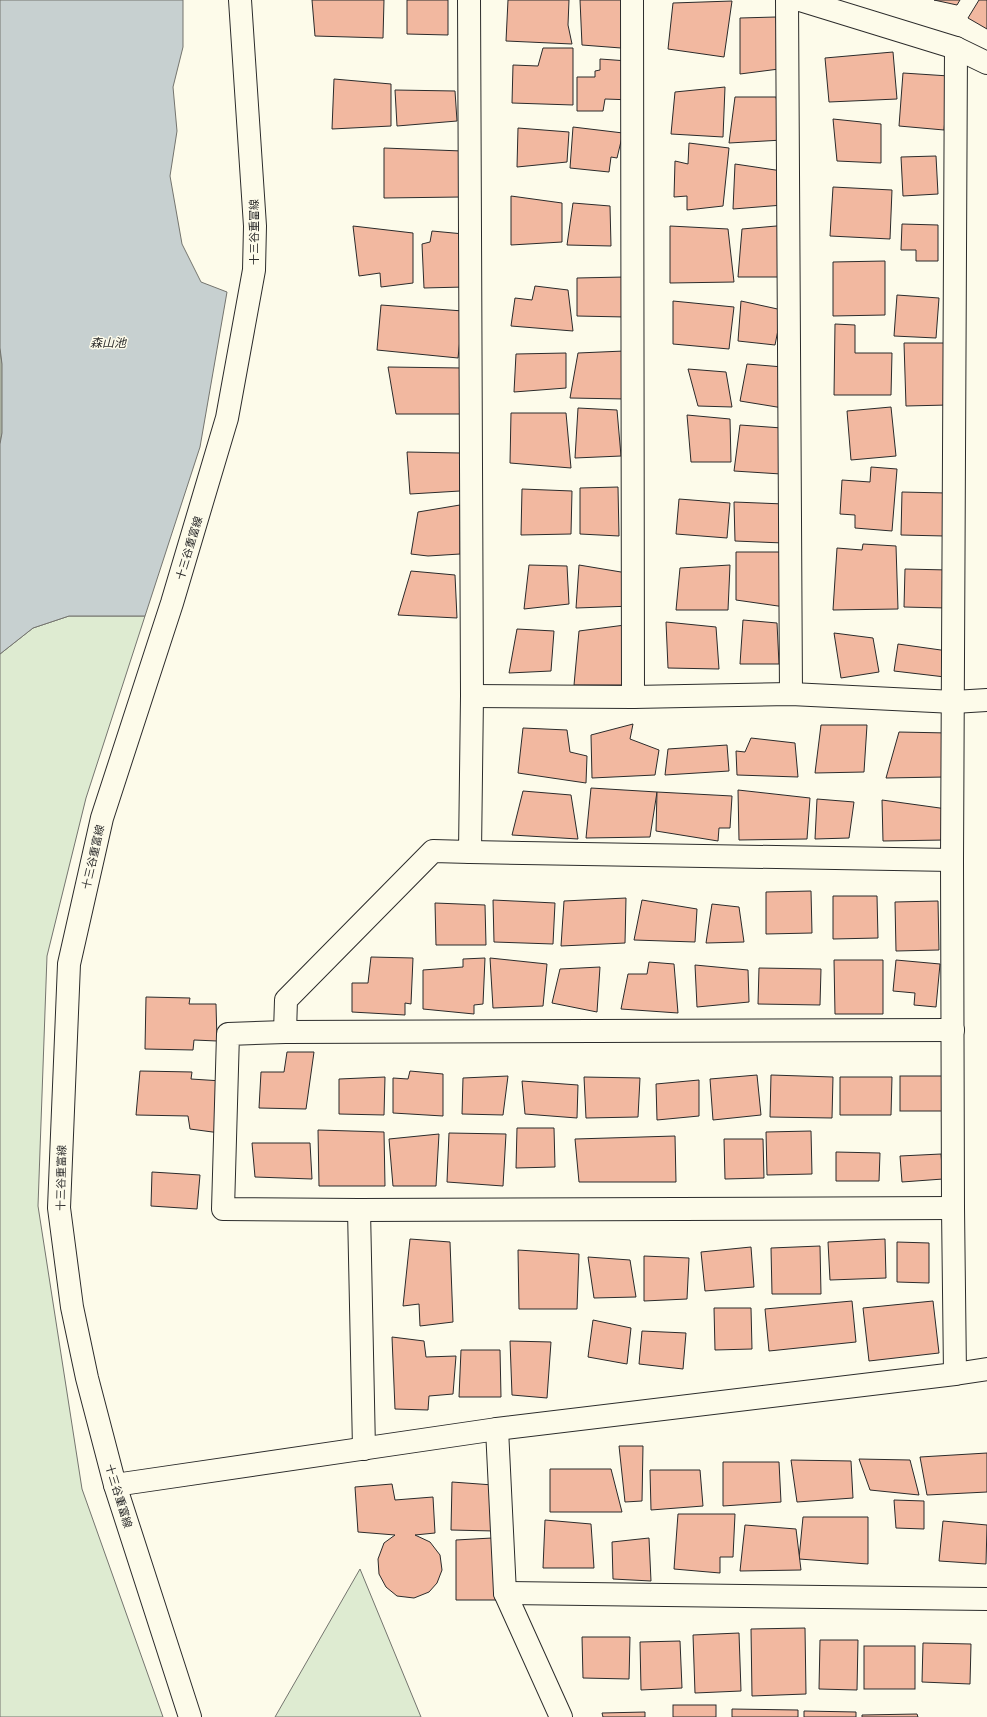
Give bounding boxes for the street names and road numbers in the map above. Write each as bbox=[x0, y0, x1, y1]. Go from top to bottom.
street label: 十三谷重富線 bbox=[248, 199, 260, 265]
street label: 十三谷重富線 bbox=[174, 515, 204, 581]
street label: 十三谷重富線 bbox=[80, 823, 106, 891]
street label: 十三谷重富線 bbox=[54, 1145, 68, 1211]
street label: 十三谷重富線 bbox=[104, 1463, 134, 1529]

